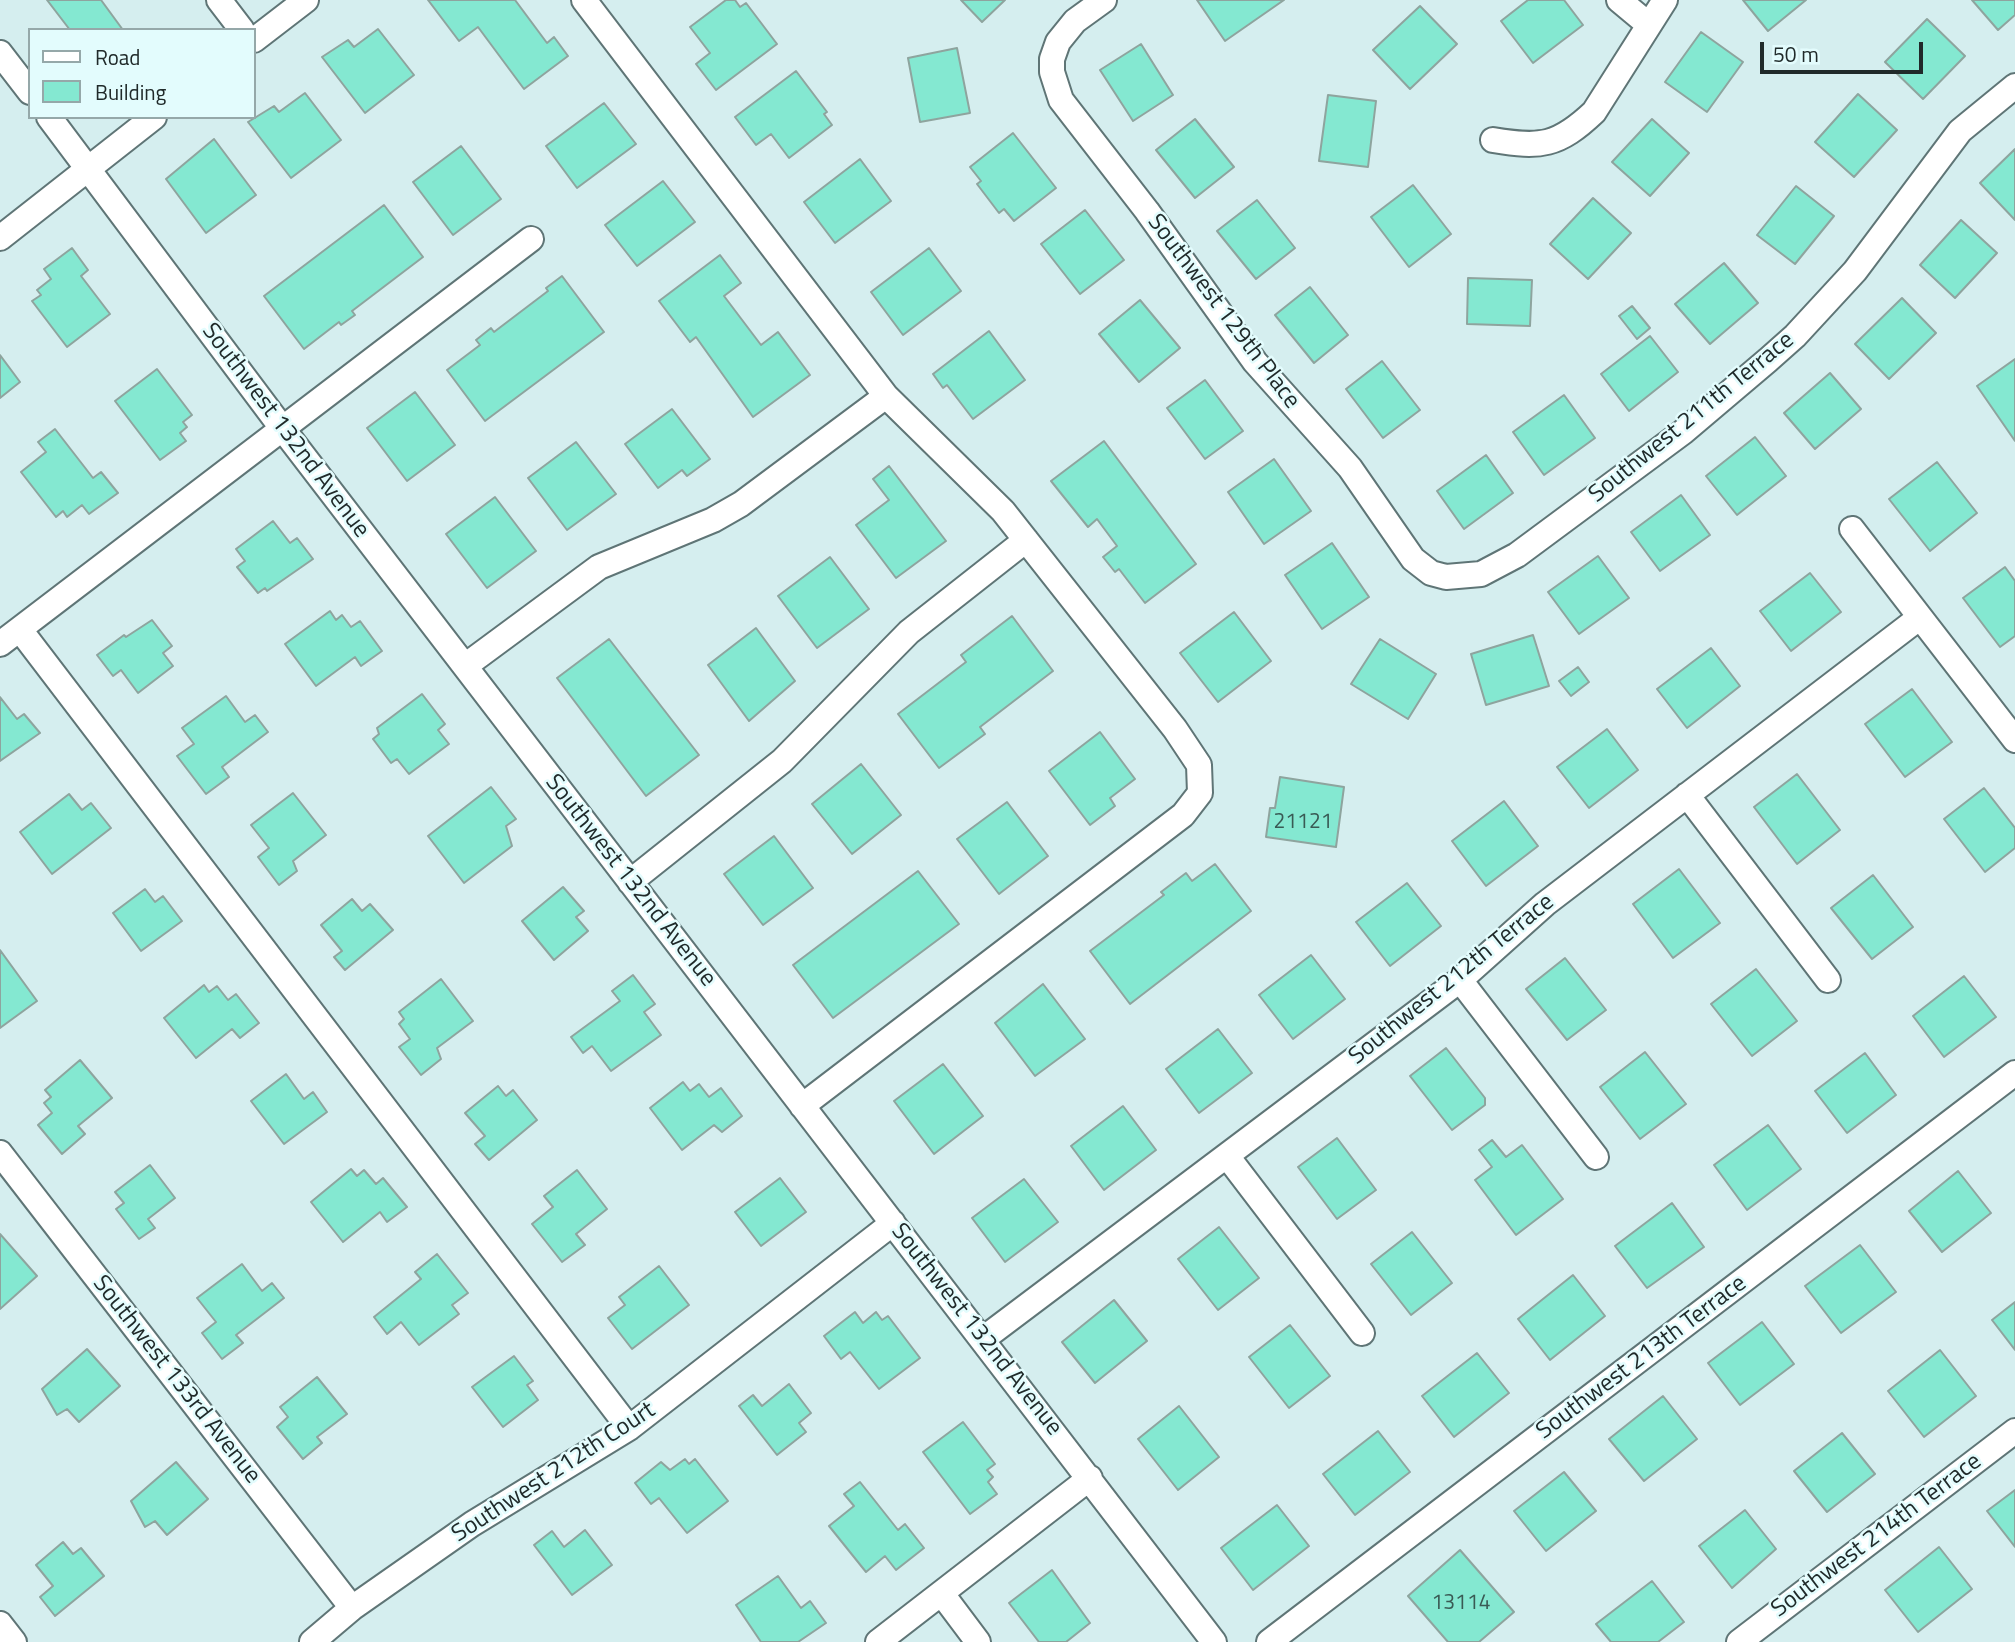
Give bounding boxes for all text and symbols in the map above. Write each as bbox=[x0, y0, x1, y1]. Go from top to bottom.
legend bbox=[28, 28, 256, 119]
scale bar bbox=[1763, 28, 1926, 72]
text: 50 m bbox=[1773, 38, 1819, 70]
text: Road bbox=[95, 41, 140, 73]
text: Building bbox=[95, 76, 166, 108]
street label: Southwest 129th Place bbox=[1141, 209, 1305, 415]
street label: Southwest 132nd Avenue bbox=[195, 318, 375, 544]
street label: Southwest 211th Terrace bbox=[1584, 326, 1800, 510]
street label: Southwest 132nd Avenue bbox=[538, 769, 722, 993]
house number: 21121 bbox=[1274, 810, 1332, 836]
street label: Southwest 212th Terrace bbox=[1344, 888, 1560, 1072]
street label: Southwest 132nd Avenue bbox=[884, 1218, 1068, 1442]
street label: Southwest 133rd Avenue bbox=[86, 1270, 266, 1490]
street label: Southwest 213th Terrace bbox=[1531, 1270, 1753, 1446]
street label: Southwest 212th Court bbox=[447, 1396, 661, 1550]
street label: Southwest 214th Terrace bbox=[1766, 1448, 1988, 1624]
house number: 13114 bbox=[1432, 1591, 1490, 1617]

